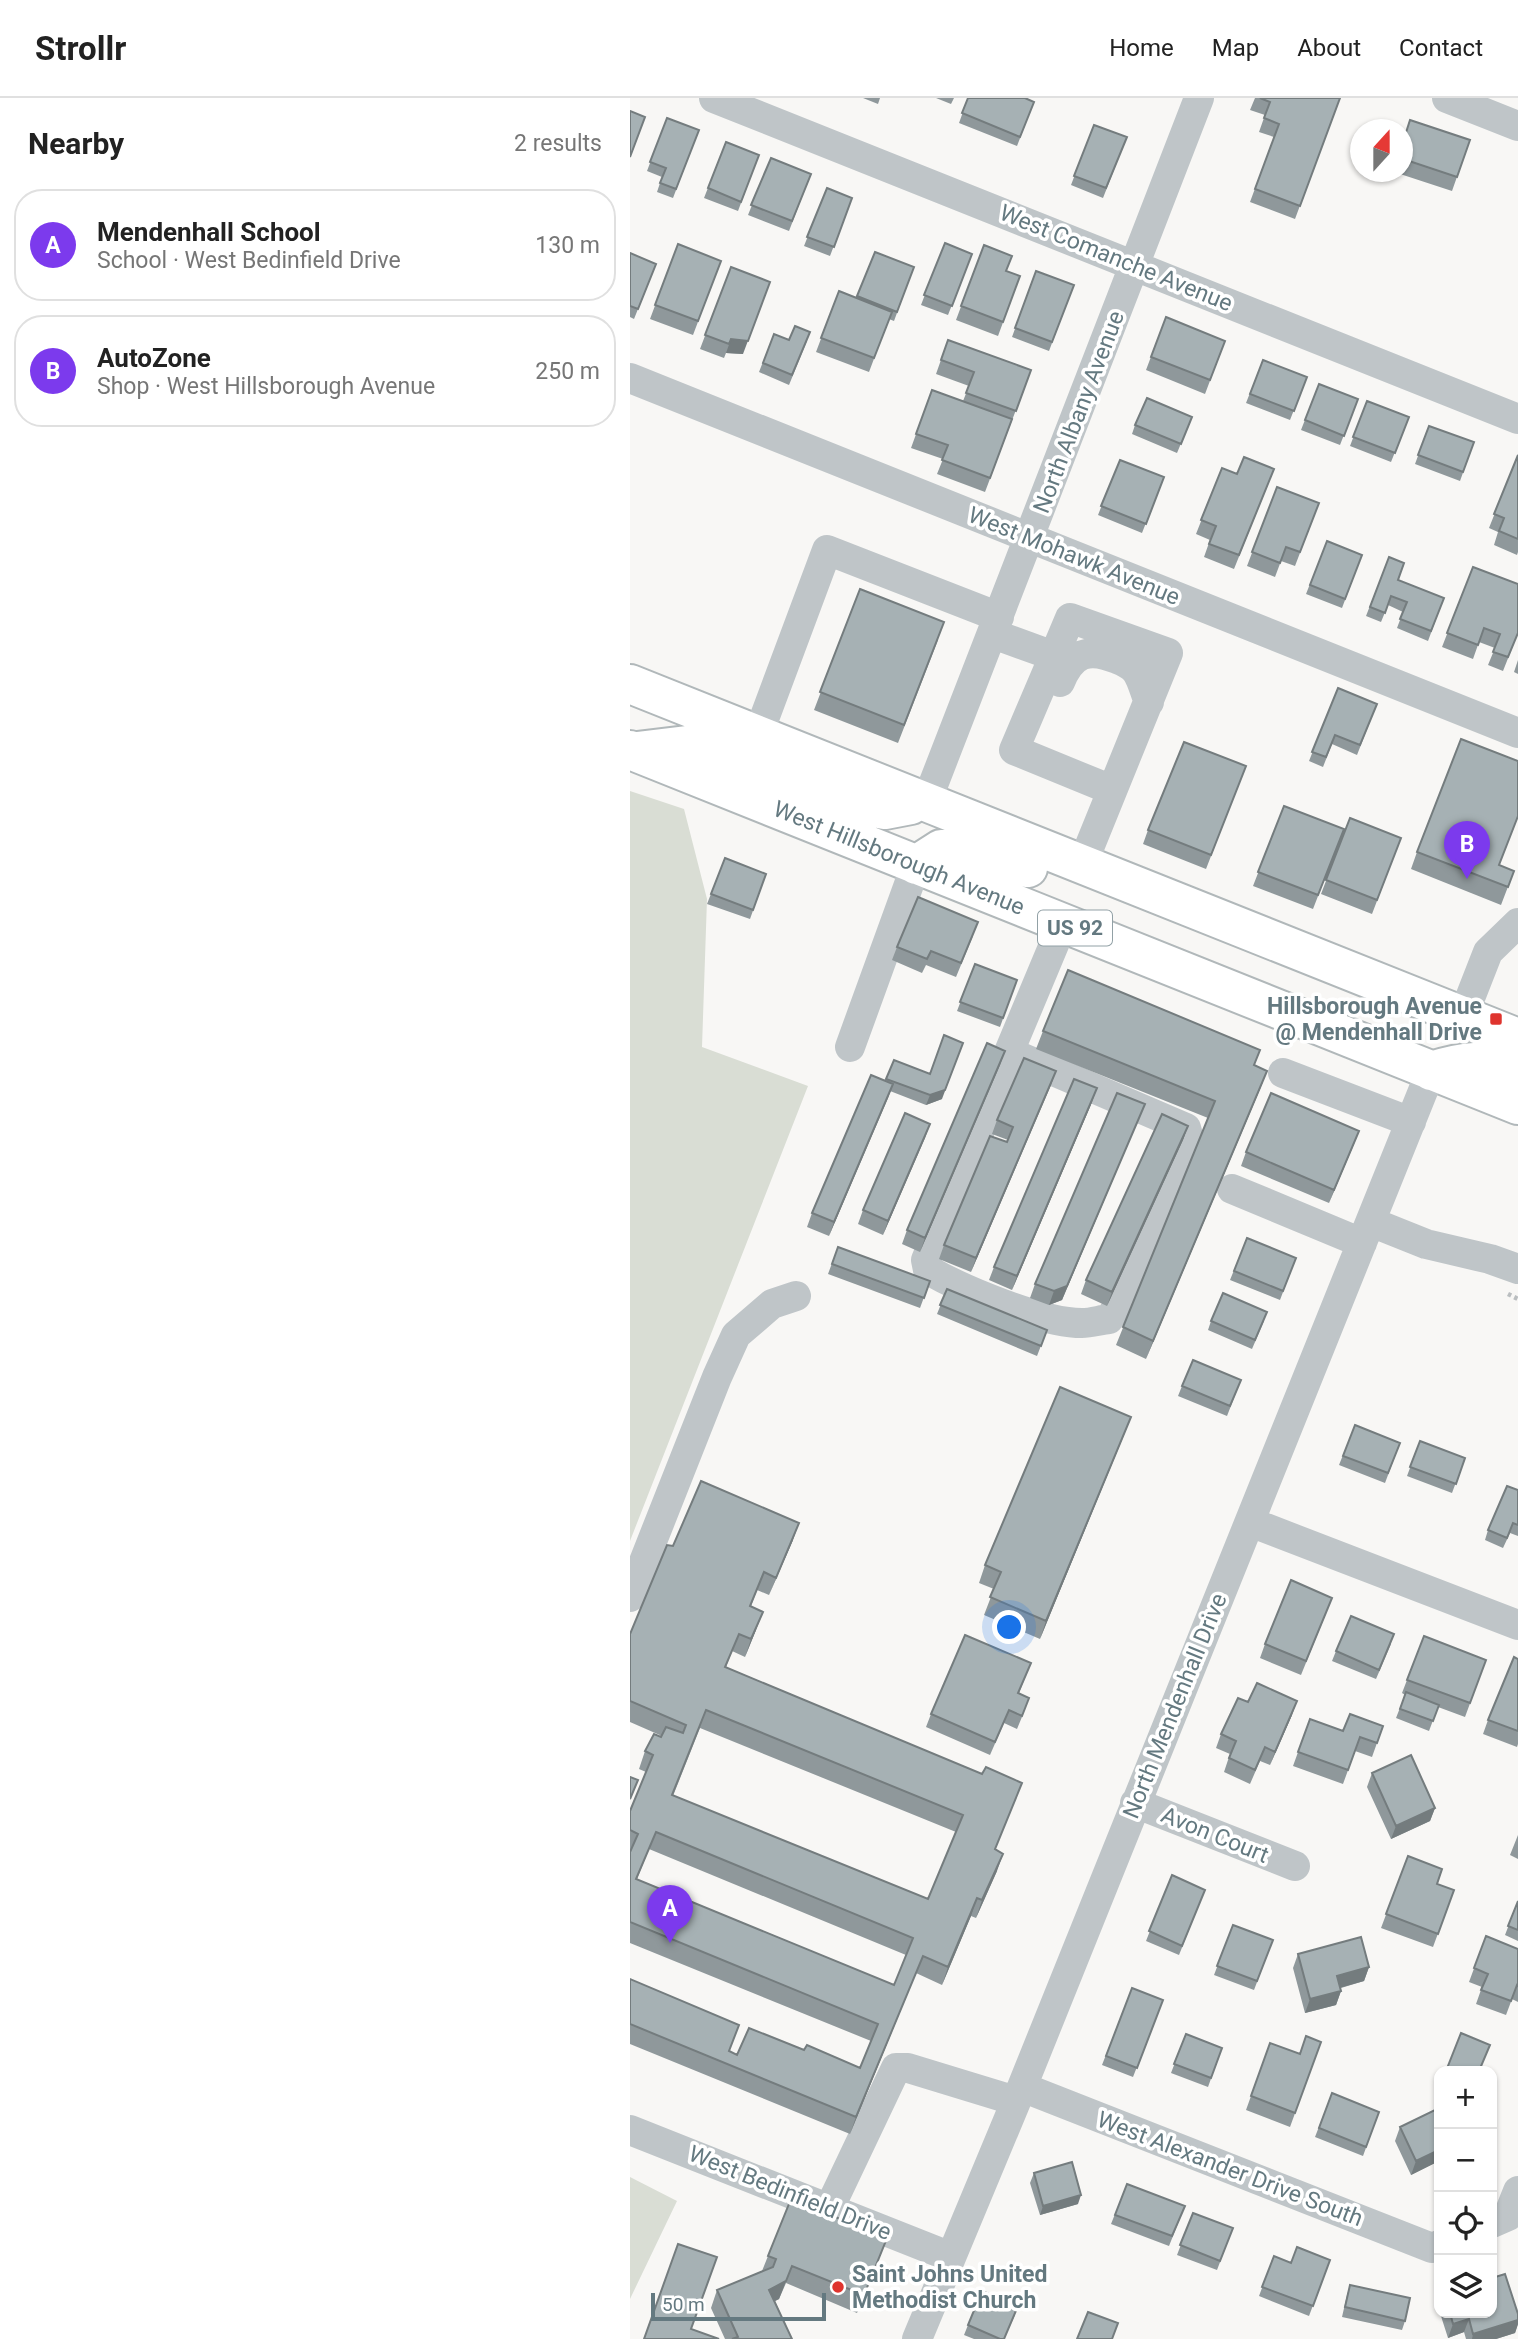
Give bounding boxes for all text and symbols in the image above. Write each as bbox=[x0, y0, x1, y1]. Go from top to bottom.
text: Strollr bbox=[35, 29, 126, 68]
text: Home bbox=[1109, 34, 1174, 62]
text: Map bbox=[1212, 34, 1259, 62]
text: About bbox=[1297, 34, 1361, 62]
text: Contact bbox=[1399, 34, 1483, 62]
north arrow bbox=[1350, 119, 1413, 182]
text: Nearby bbox=[28, 126, 124, 161]
text: 2 results bbox=[514, 130, 602, 157]
street label: West Comanche Avenue bbox=[996, 199, 1236, 317]
text: Mendenhall School bbox=[97, 217, 321, 247]
text: A bbox=[45, 232, 61, 259]
text: 130 m bbox=[535, 232, 600, 259]
text: School · West Bedinfield Drive bbox=[97, 247, 401, 274]
street label: North Albany Avenue bbox=[1028, 307, 1130, 517]
text: AutoZone bbox=[97, 343, 211, 373]
text: B bbox=[46, 358, 60, 385]
text: 250 m bbox=[535, 358, 600, 385]
text: Shop · West Hillsborough Avenue bbox=[97, 373, 435, 400]
street label: West Mohawk Avenue bbox=[964, 501, 1184, 611]
street label: West Hillsborough Avenue bbox=[770, 795, 1028, 921]
pin: B bbox=[1444, 821, 1490, 879]
road number: US 92 bbox=[1038, 910, 1112, 946]
place label: Hillsborough Avenue @ Mendenhall Drive bbox=[1267, 993, 1482, 1046]
marker: Hillsborough Avenue @ Mendenhall Drive bbox=[1488, 1011, 1504, 1027]
street label: North Mendenhall Drive bbox=[1117, 1590, 1233, 1822]
your location bbox=[992, 1610, 1026, 1644]
street label: Avon Court bbox=[1157, 1801, 1273, 1869]
pin: A bbox=[647, 1885, 693, 1943]
map controls bbox=[1434, 2066, 1497, 2318]
button: + bbox=[1434, 2066, 1497, 2129]
street label: West Alexander Drive South bbox=[1093, 2106, 1367, 2232]
button: − bbox=[1434, 2129, 1497, 2192]
street label: West Bedinfield Drive bbox=[685, 2140, 895, 2246]
button: locate bbox=[1434, 2192, 1497, 2255]
button: layers bbox=[1434, 2255, 1497, 2318]
place label: Saint Johns United Methodist Church bbox=[852, 2261, 1047, 2314]
marker: Saint Johns United Methodist Church bbox=[830, 2279, 846, 2295]
scale bar bbox=[651, 2290, 826, 2322]
text: 50 m bbox=[662, 2293, 705, 2316]

